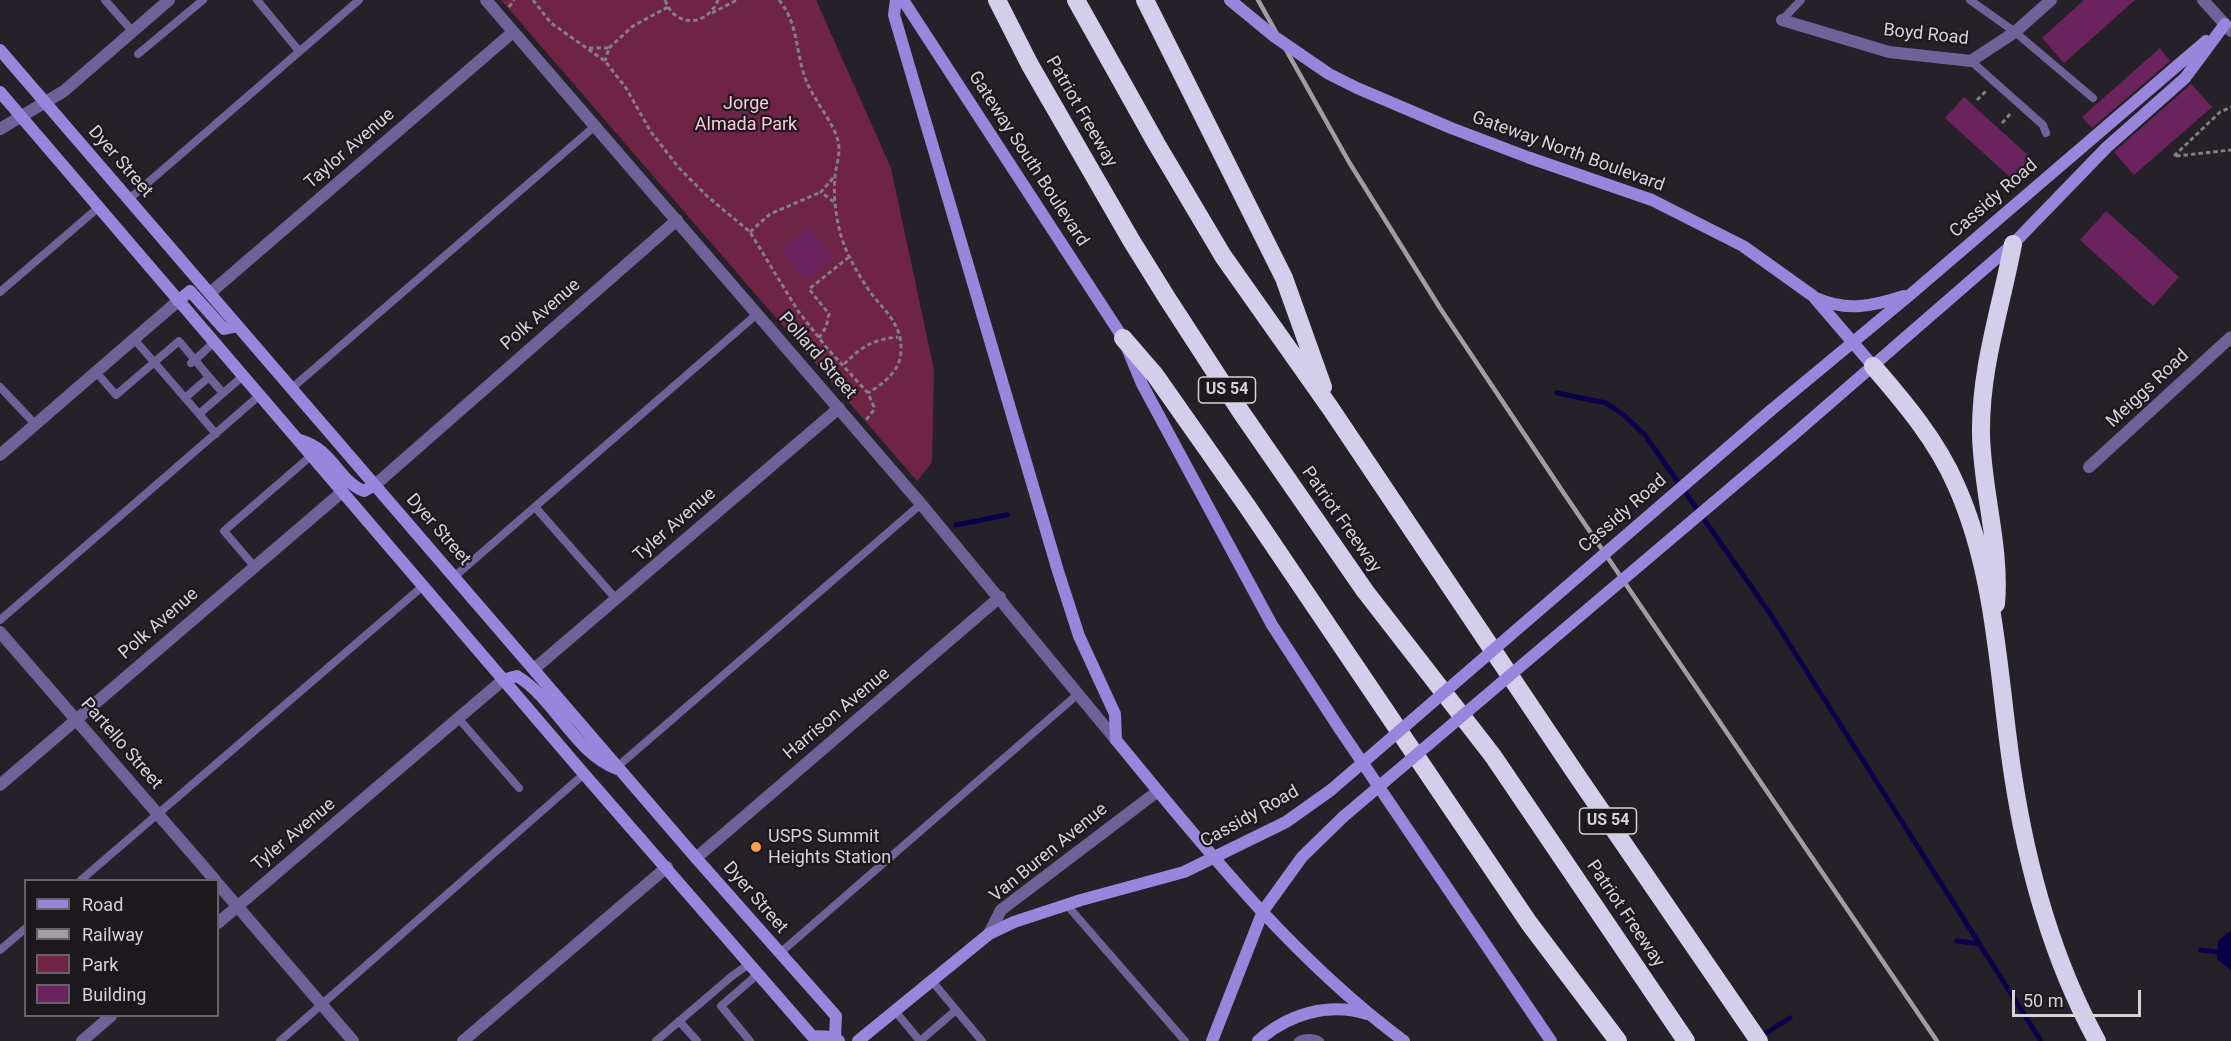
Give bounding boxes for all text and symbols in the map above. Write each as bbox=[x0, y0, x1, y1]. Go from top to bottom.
street label: Boyd Road bbox=[1882, 20, 1970, 50]
street label: Patriot Freeway bbox=[1041, 53, 1121, 171]
street label: Gateway South Boulevard bbox=[963, 67, 1093, 251]
park label: Jorge Almada Park bbox=[695, 93, 797, 136]
street label: Taylor Avenue bbox=[301, 104, 399, 194]
street label: Gateway North Boulevard bbox=[1469, 107, 1667, 197]
street label: Dyer Street bbox=[83, 122, 157, 202]
street label: Cassidy Road bbox=[1946, 155, 2042, 243]
street label: Polk Avenue bbox=[497, 275, 585, 355]
street label: Pollard Street bbox=[773, 308, 861, 404]
street label: Meiggs Road bbox=[2102, 345, 2194, 433]
road number: US 54 bbox=[1198, 377, 1256, 403]
street label: Patriot Freeway bbox=[1296, 463, 1386, 577]
street label: Cassidy Road bbox=[1575, 470, 1671, 558]
street label: Tyler Avenue bbox=[629, 483, 721, 567]
street label: Dyer Street bbox=[401, 490, 475, 570]
street label: Polk Avenue bbox=[115, 584, 203, 664]
street label: Harrison Avenue bbox=[779, 663, 895, 765]
street label: Partello Street bbox=[75, 694, 167, 794]
street label: Cassidy Road bbox=[1197, 781, 1303, 853]
street label: Tyler Avenue bbox=[248, 794, 340, 876]
street label: Van Buren Avenue bbox=[986, 799, 1112, 907]
road number: US 54 bbox=[1580, 808, 1636, 834]
place label: USPS Summit Heights Station bbox=[768, 826, 891, 868]
marker: USPS Summit Heights Station bbox=[749, 840, 763, 854]
street label: Patriot Freeway bbox=[1581, 856, 1669, 972]
street label: Dyer Street bbox=[718, 858, 792, 938]
legend bbox=[24, 879, 219, 1017]
text: Road bbox=[82, 894, 123, 915]
text: Railway bbox=[82, 924, 143, 945]
text: Park bbox=[82, 954, 118, 975]
scale bar bbox=[2015, 978, 2144, 1016]
text: Building bbox=[82, 984, 146, 1005]
text: 50 m bbox=[2023, 990, 2063, 1011]

